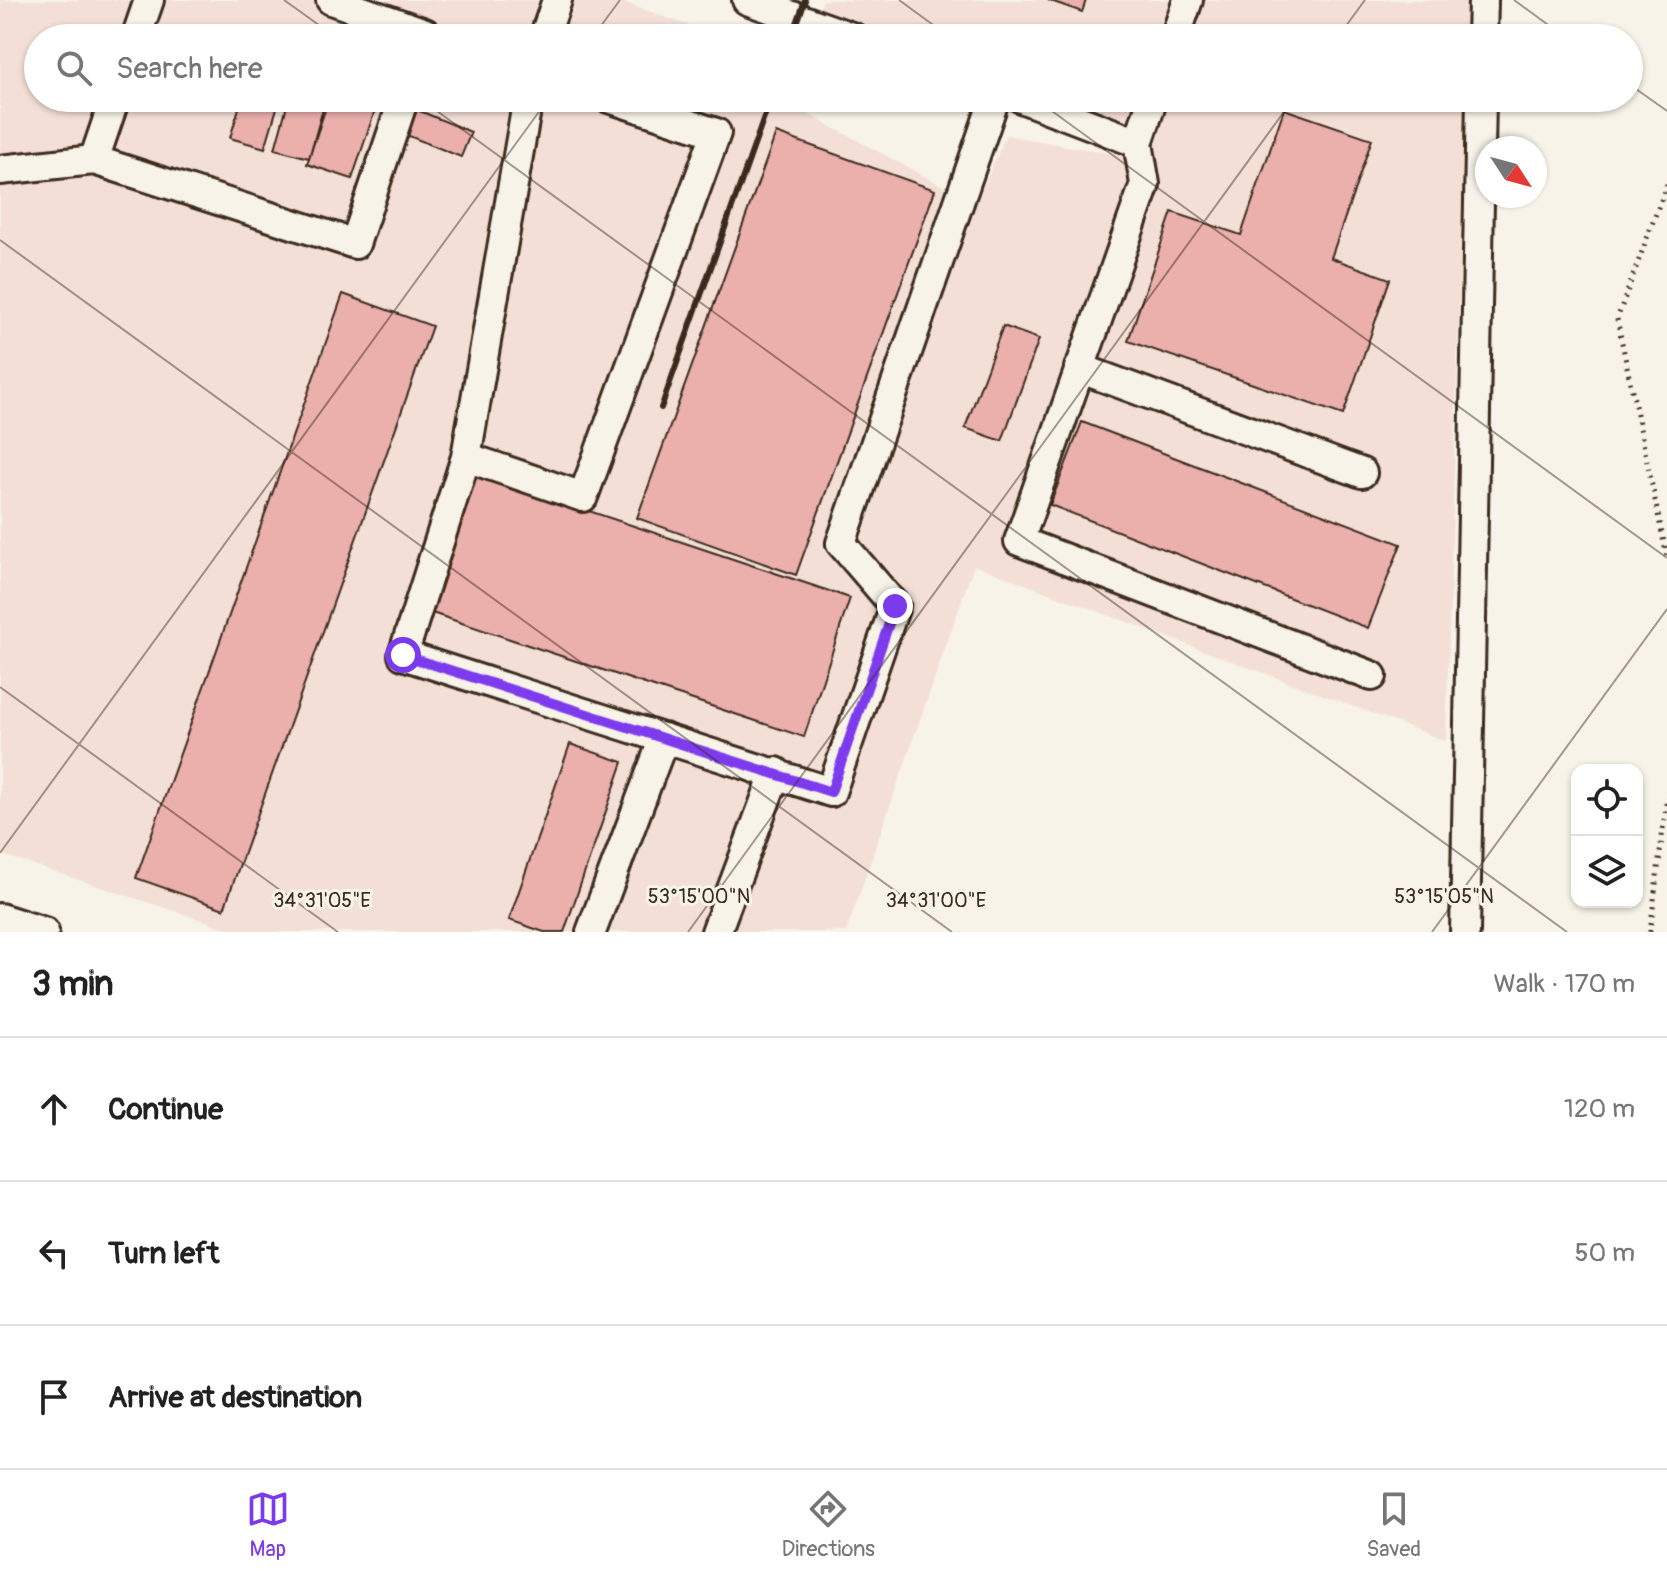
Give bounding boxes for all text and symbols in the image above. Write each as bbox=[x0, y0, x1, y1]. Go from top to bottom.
search box bbox=[24, 24, 1643, 112]
icon: search bbox=[52, 46, 96, 90]
text: Search here bbox=[116, 50, 263, 87]
north arrow bbox=[1475, 136, 1547, 208]
route end bbox=[877, 588, 913, 624]
route start bbox=[385, 637, 421, 673]
map controls bbox=[1571, 764, 1643, 908]
button: locate bbox=[1571, 764, 1643, 836]
button: layers bbox=[1571, 836, 1643, 908]
text: 53°15'00"N bbox=[648, 884, 750, 909]
text: 53°15'05"N bbox=[1394, 884, 1494, 909]
text: 34°31'05"E bbox=[273, 888, 371, 913]
text: 34°31'00"E bbox=[886, 888, 986, 913]
text: 3 min bbox=[32, 963, 114, 1006]
text: Walk · 170 m bbox=[1494, 968, 1635, 1000]
icon: ahead bbox=[32, 1087, 76, 1131]
text: Continue bbox=[108, 1091, 223, 1128]
text: 120 m bbox=[1564, 1093, 1635, 1125]
icon: left bbox=[32, 1231, 76, 1275]
text: Turn left bbox=[108, 1235, 219, 1272]
text: 50 m bbox=[1574, 1237, 1635, 1269]
icon: arrive bbox=[32, 1375, 76, 1419]
text: Arrive at destination bbox=[108, 1379, 362, 1416]
tab: Map bbox=[246, 1487, 290, 1563]
tab: Directions bbox=[782, 1487, 875, 1563]
tab: Saved bbox=[1367, 1487, 1421, 1563]

